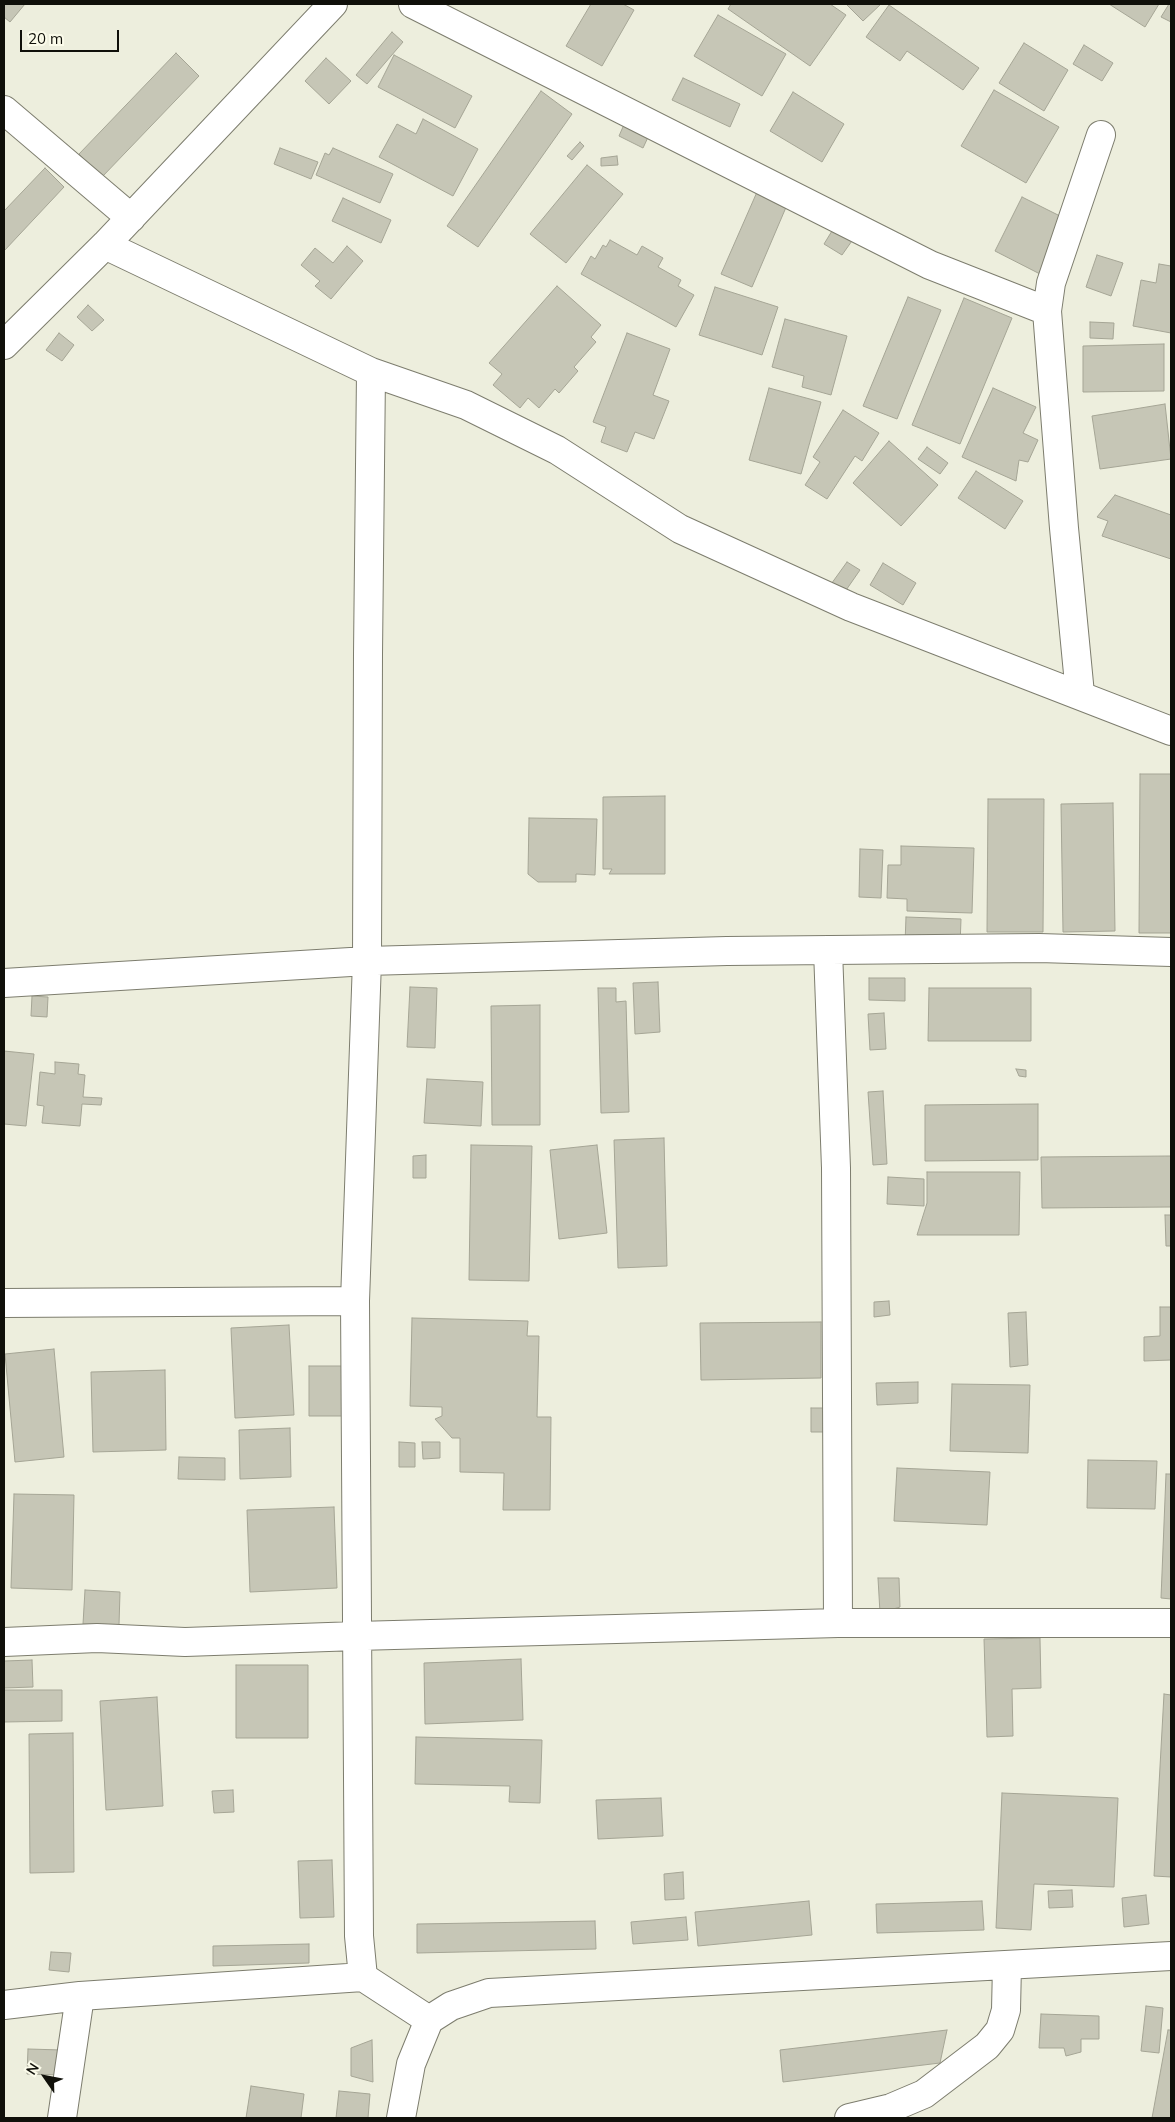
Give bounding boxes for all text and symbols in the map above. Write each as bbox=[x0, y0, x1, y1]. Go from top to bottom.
scale bar bbox=[22, 20, 121, 52]
text: 20 m bbox=[28, 29, 63, 48]
north arrow bbox=[20, 2052, 70, 2102]
text: N bbox=[22, 2059, 43, 2078]

